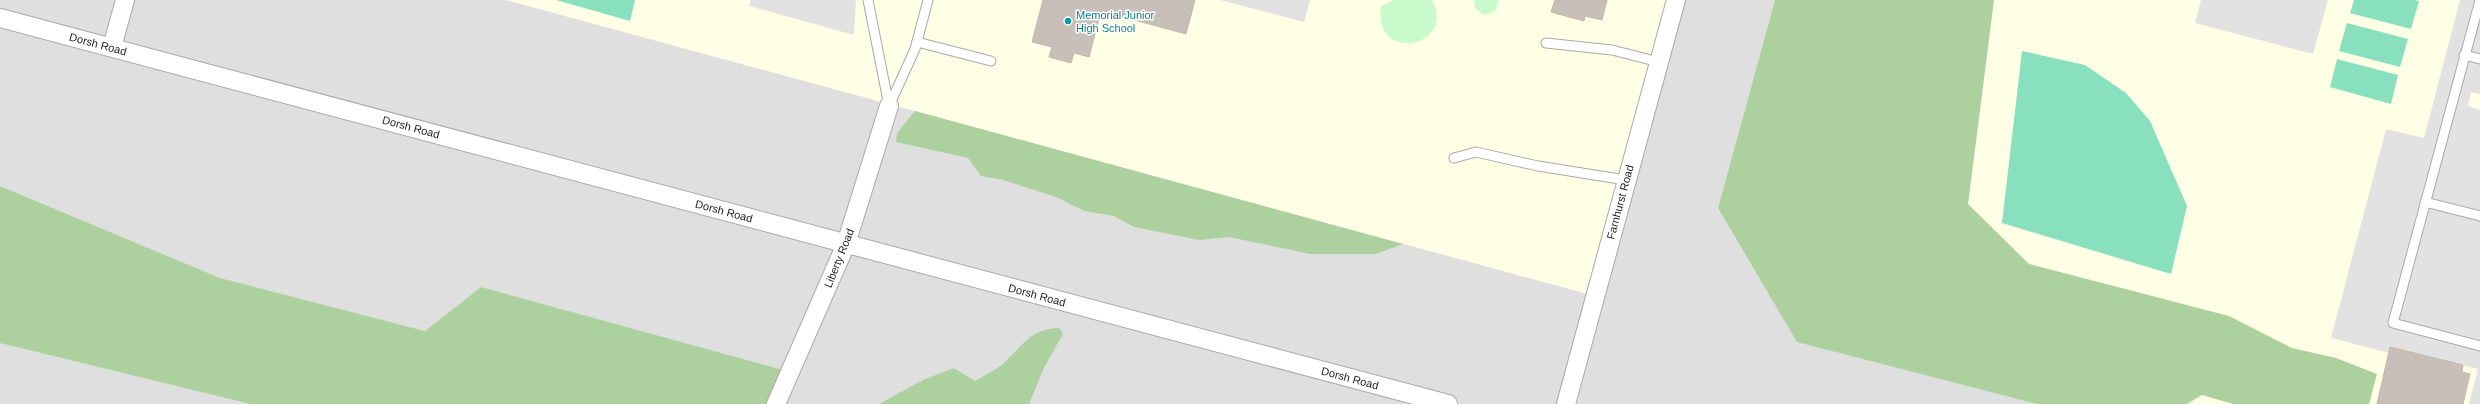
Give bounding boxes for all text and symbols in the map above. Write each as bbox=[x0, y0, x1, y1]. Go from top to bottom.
place label: Memorial Junior High School bbox=[1076, 9, 1155, 34]
marker: Memorial Junior High School bbox=[1063, 16, 1073, 26]
street label: Dorsh Road bbox=[68, 31, 128, 57]
street label: Dorsh Road bbox=[381, 114, 441, 140]
street label: Farnhurst Road bbox=[1604, 164, 1636, 240]
street label: Dorsh Road bbox=[694, 198, 754, 224]
street label: Liberty Road bbox=[822, 227, 856, 289]
street label: Dorsh Road bbox=[1007, 282, 1067, 308]
street label: Dorsh Road bbox=[1320, 365, 1380, 391]

